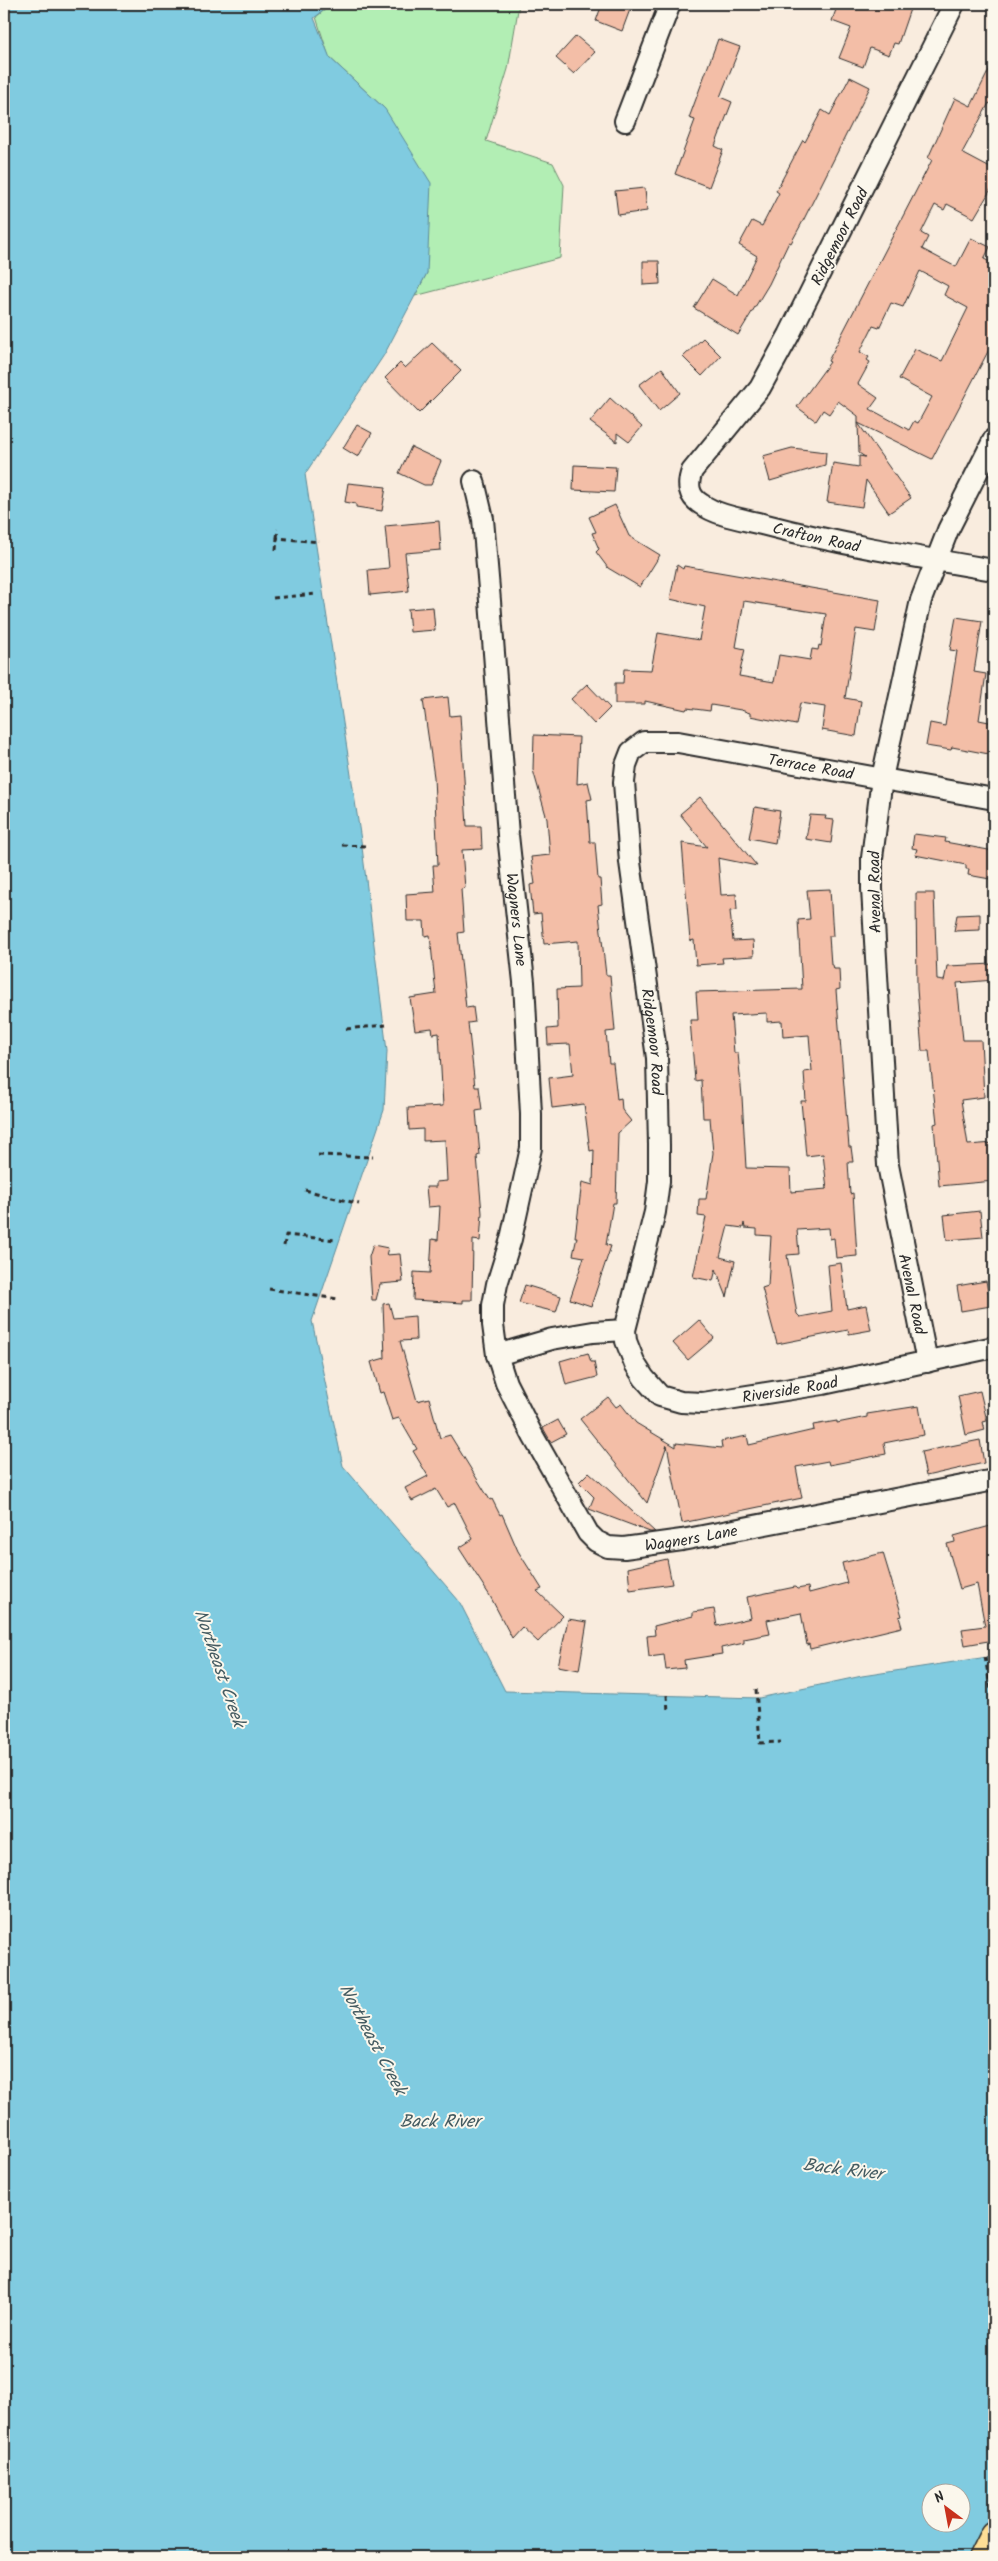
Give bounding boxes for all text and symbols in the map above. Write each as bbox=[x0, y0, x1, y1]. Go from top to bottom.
street label: Ridgemoor Road bbox=[805, 182, 876, 290]
street label: Crafton Road bbox=[770, 516, 863, 560]
street label: Terrace Road bbox=[766, 748, 857, 787]
street label: Avenal Road bbox=[862, 850, 889, 933]
street label: Wagners Lane bbox=[498, 872, 533, 968]
street label: Ridgemoor Road bbox=[634, 987, 669, 1096]
street label: Avenal Road bbox=[891, 1252, 933, 1338]
street label: Riverside Road bbox=[740, 1370, 842, 1411]
street label: Wagners Lane bbox=[643, 1519, 740, 1559]
water label: Northeast Creek bbox=[185, 1606, 253, 1734]
water label: Northeast Creek bbox=[330, 1979, 414, 2103]
water label: Back River bbox=[400, 2108, 484, 2137]
water label: Back River bbox=[801, 2151, 888, 2190]
north arrow bbox=[920, 2484, 970, 2534]
text: N bbox=[930, 2486, 949, 2509]

